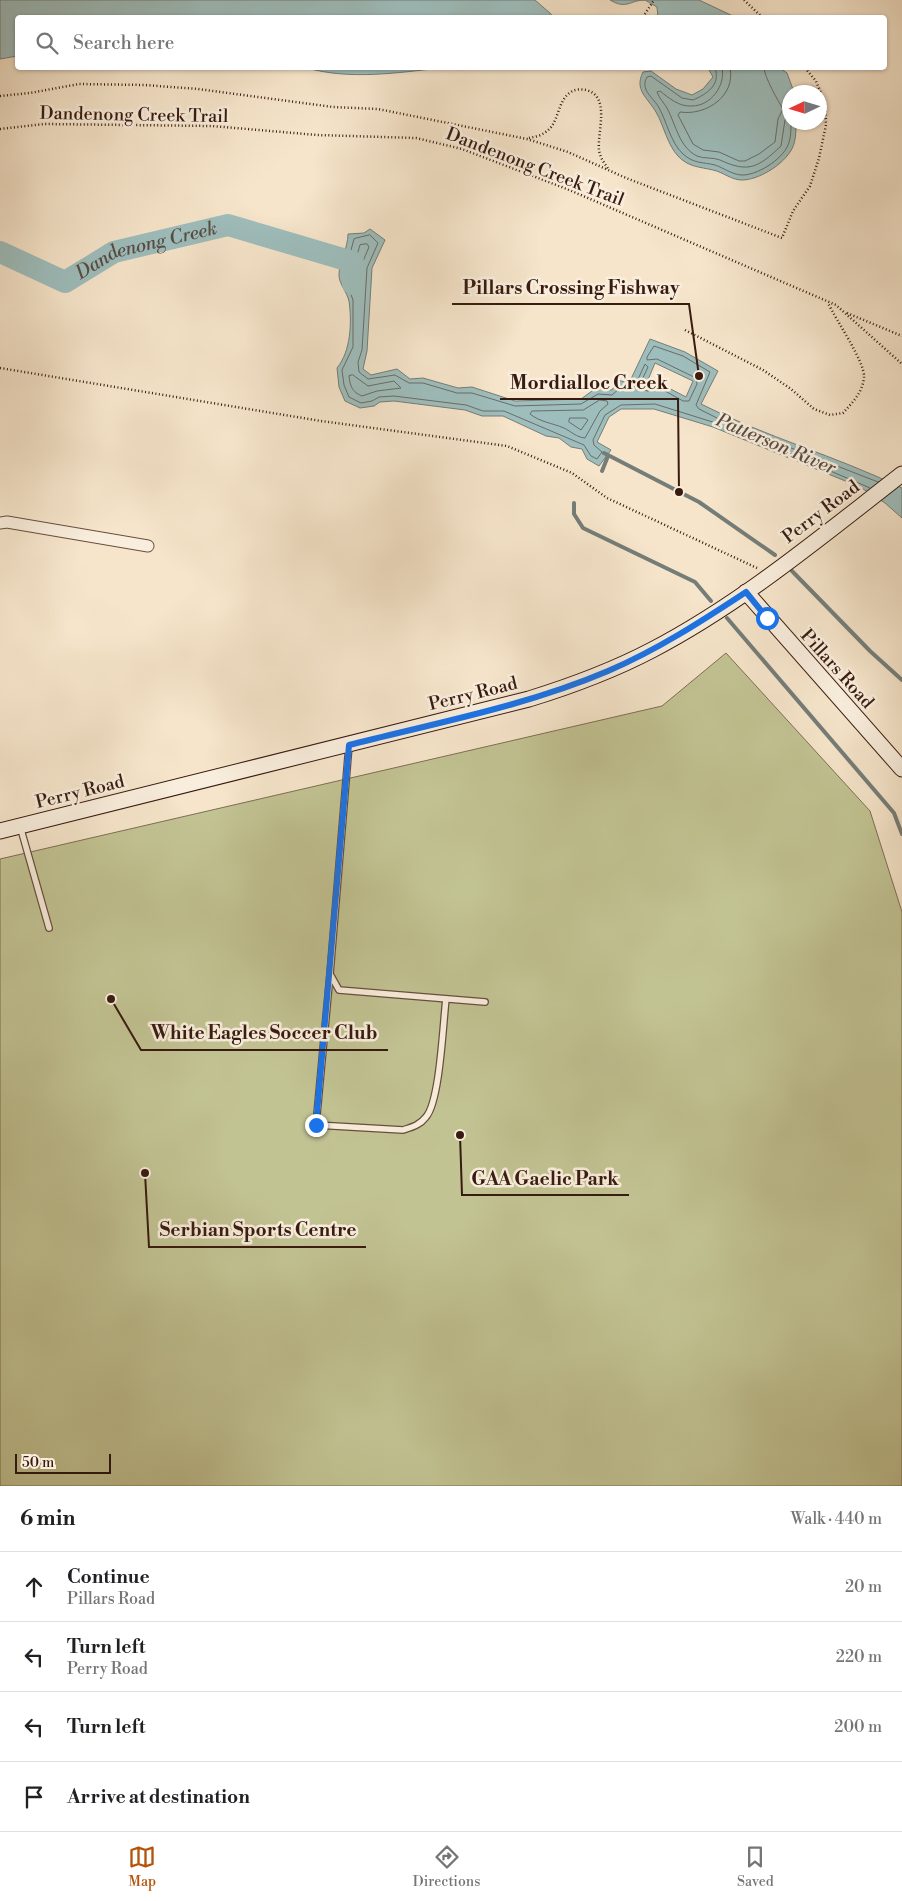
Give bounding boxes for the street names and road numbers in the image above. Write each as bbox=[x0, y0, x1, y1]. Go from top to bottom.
street label: Dandenong Creek Trail bbox=[39, 102, 229, 128]
street label: Dandenong Creek Trail bbox=[443, 122, 628, 212]
street label: Perry Road bbox=[778, 475, 865, 549]
street label: Pillars Road bbox=[795, 624, 879, 714]
street label: Perry Road bbox=[426, 672, 521, 716]
street label: Perry Road bbox=[33, 770, 128, 814]

